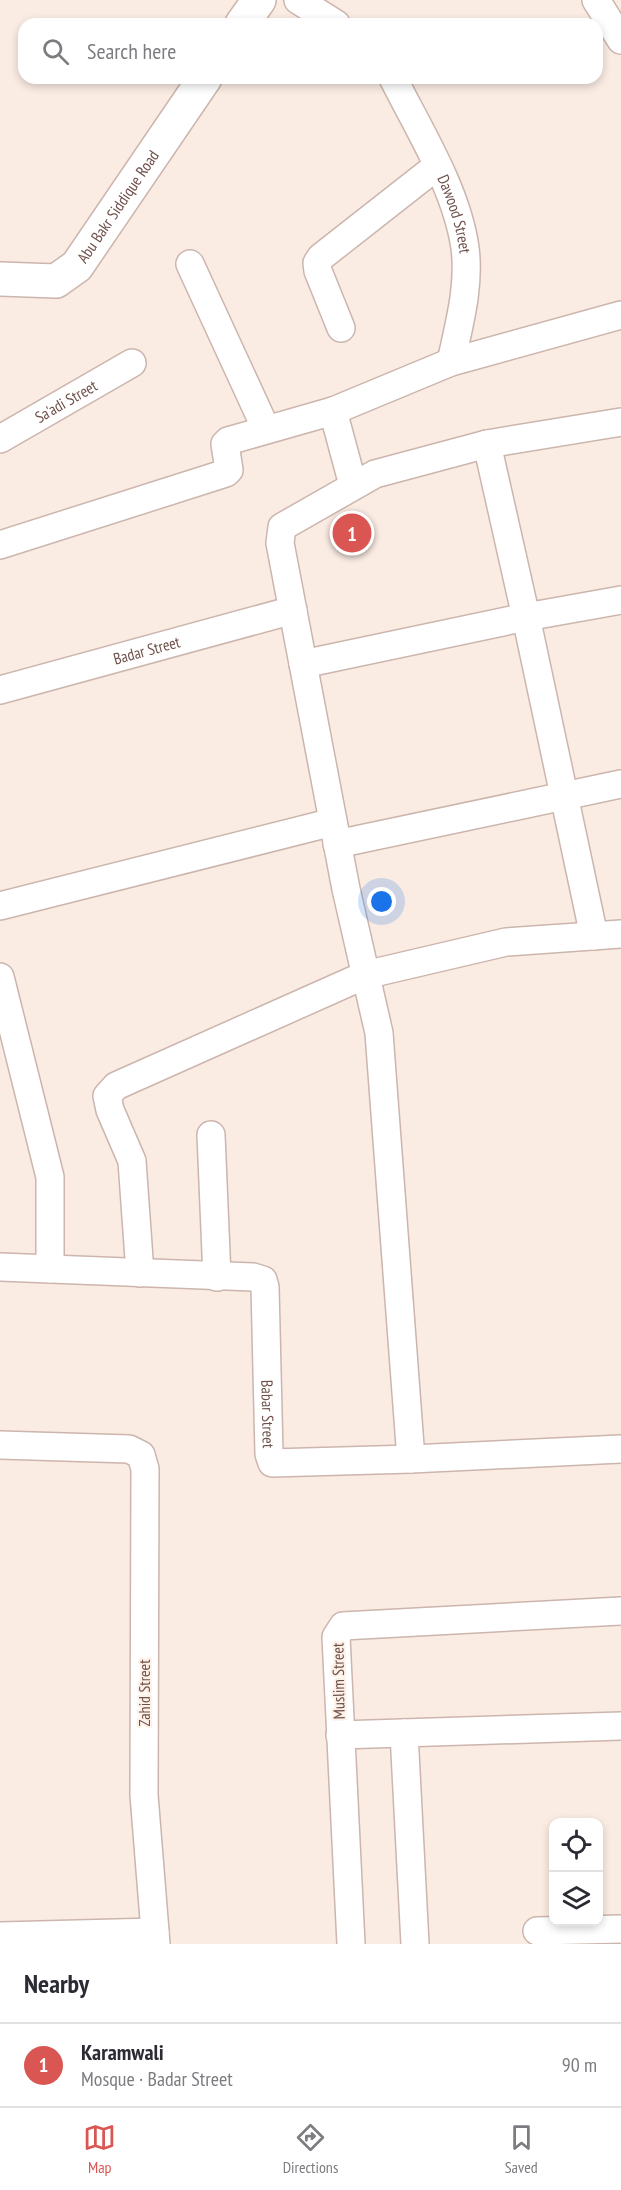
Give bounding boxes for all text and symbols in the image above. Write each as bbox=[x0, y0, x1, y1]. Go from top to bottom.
search box bbox=[18, 18, 603, 84]
icon: search bbox=[39, 35, 72, 68]
text: Search here bbox=[87, 37, 176, 65]
street label: Abu Bakr Siddique Road bbox=[72, 146, 163, 266]
street label: Dawood Street bbox=[433, 171, 476, 255]
street label: Sa'adi Street bbox=[31, 375, 101, 427]
pin: 1 bbox=[332, 510, 372, 556]
street label: Badar Street bbox=[111, 631, 183, 669]
your location bbox=[367, 887, 396, 916]
street label: Babar Street bbox=[257, 1380, 279, 1449]
street label: Muslim Street bbox=[327, 1642, 349, 1720]
street label: Zahid Street bbox=[134, 1659, 154, 1727]
map controls bbox=[549, 1818, 603, 1926]
button: locate bbox=[549, 1818, 603, 1872]
button: layers bbox=[549, 1872, 603, 1926]
text: Nearby bbox=[24, 1967, 89, 2000]
text: Karamwali bbox=[81, 2038, 164, 2066]
text: 1 bbox=[39, 2052, 48, 2078]
text: 90 m bbox=[562, 2052, 597, 2078]
text: Mosque · Badar Street bbox=[81, 2066, 233, 2092]
tab: Map bbox=[83, 2121, 116, 2177]
tab: Directions bbox=[283, 2121, 338, 2177]
tab: Saved bbox=[505, 2121, 538, 2177]

